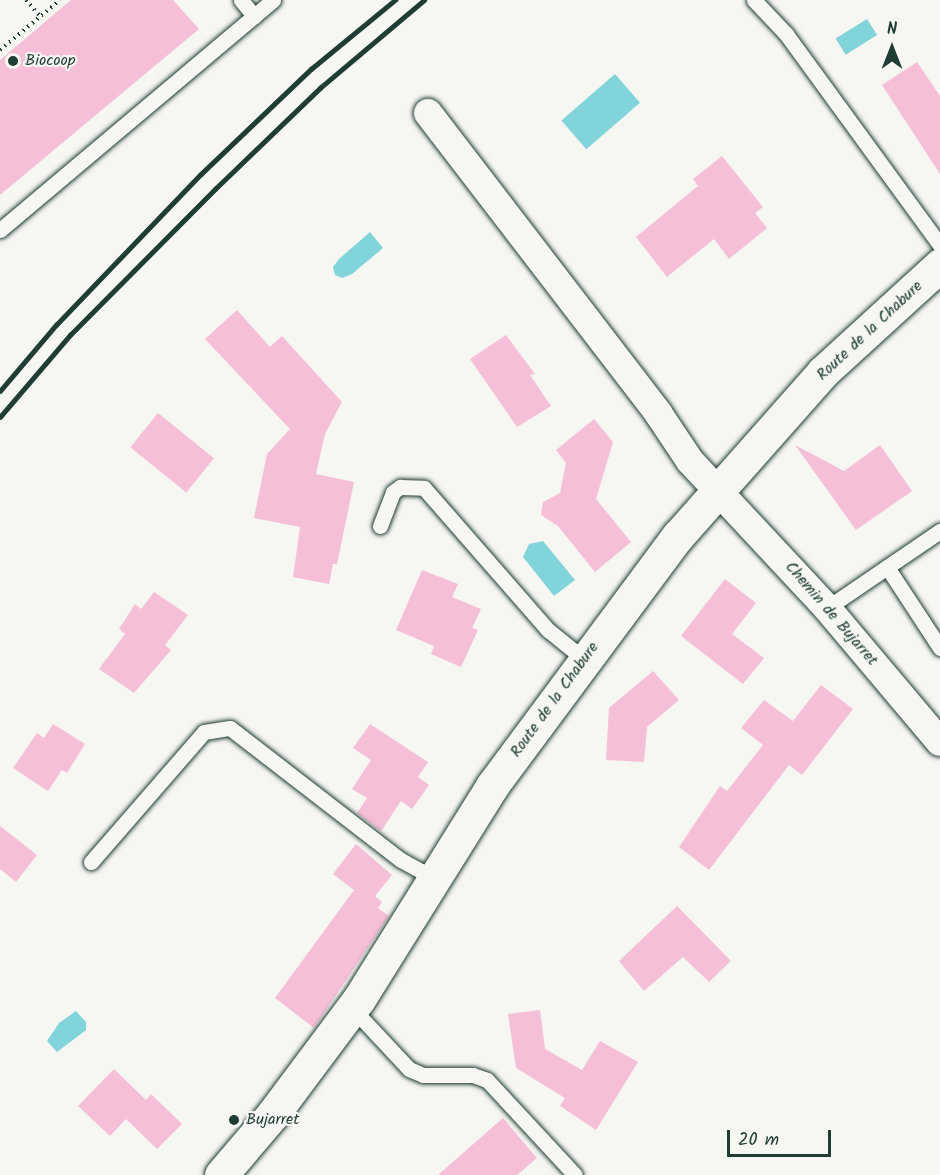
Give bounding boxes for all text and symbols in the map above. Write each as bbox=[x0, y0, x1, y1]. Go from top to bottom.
text: N bbox=[887, 17, 897, 42]
north arrow bbox=[862, 18, 922, 78]
place label: Biocoop bbox=[25, 51, 76, 71]
marker: Biocoop bbox=[6, 54, 20, 68]
street label: Route de la Chabure bbox=[813, 277, 927, 385]
street label: Chemin de Bujarret bbox=[780, 558, 882, 670]
street label: Route de la Chabure bbox=[507, 639, 603, 761]
place label: Bujarret bbox=[246, 1110, 299, 1130]
marker: Bujarret bbox=[227, 1113, 241, 1127]
scale bar bbox=[730, 1118, 834, 1156]
text: 20 m bbox=[738, 1126, 779, 1155]

